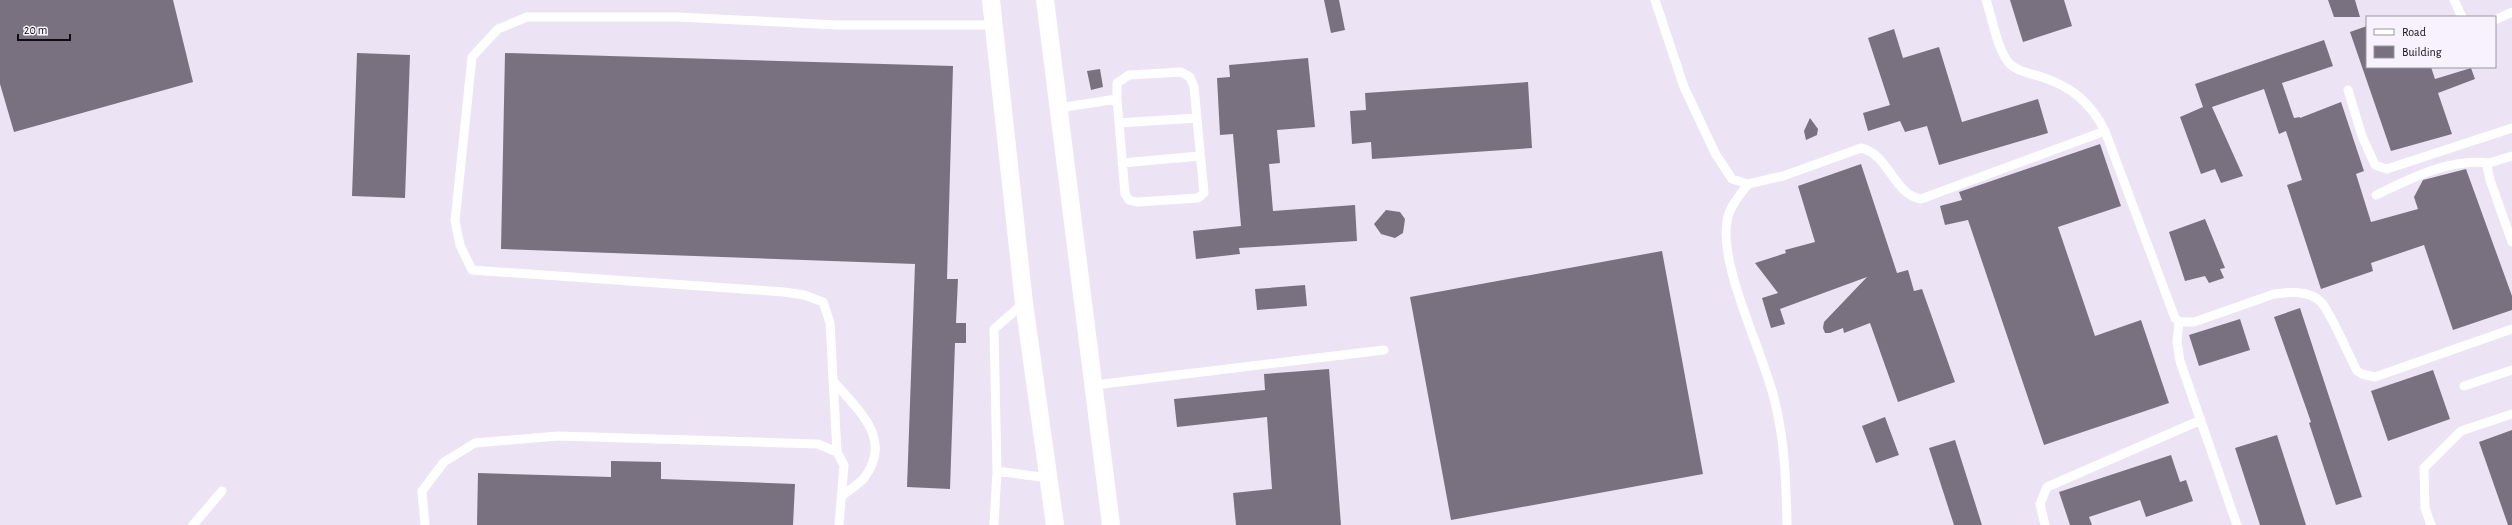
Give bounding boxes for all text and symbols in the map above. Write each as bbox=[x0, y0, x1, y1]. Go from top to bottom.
scale bar bbox=[18, 16, 70, 42]
legend bbox=[2366, 16, 2496, 68]
text: 20 m bbox=[24, 24, 47, 36]
text: Road bbox=[2402, 26, 2426, 38]
text: Building bbox=[2402, 46, 2442, 58]

